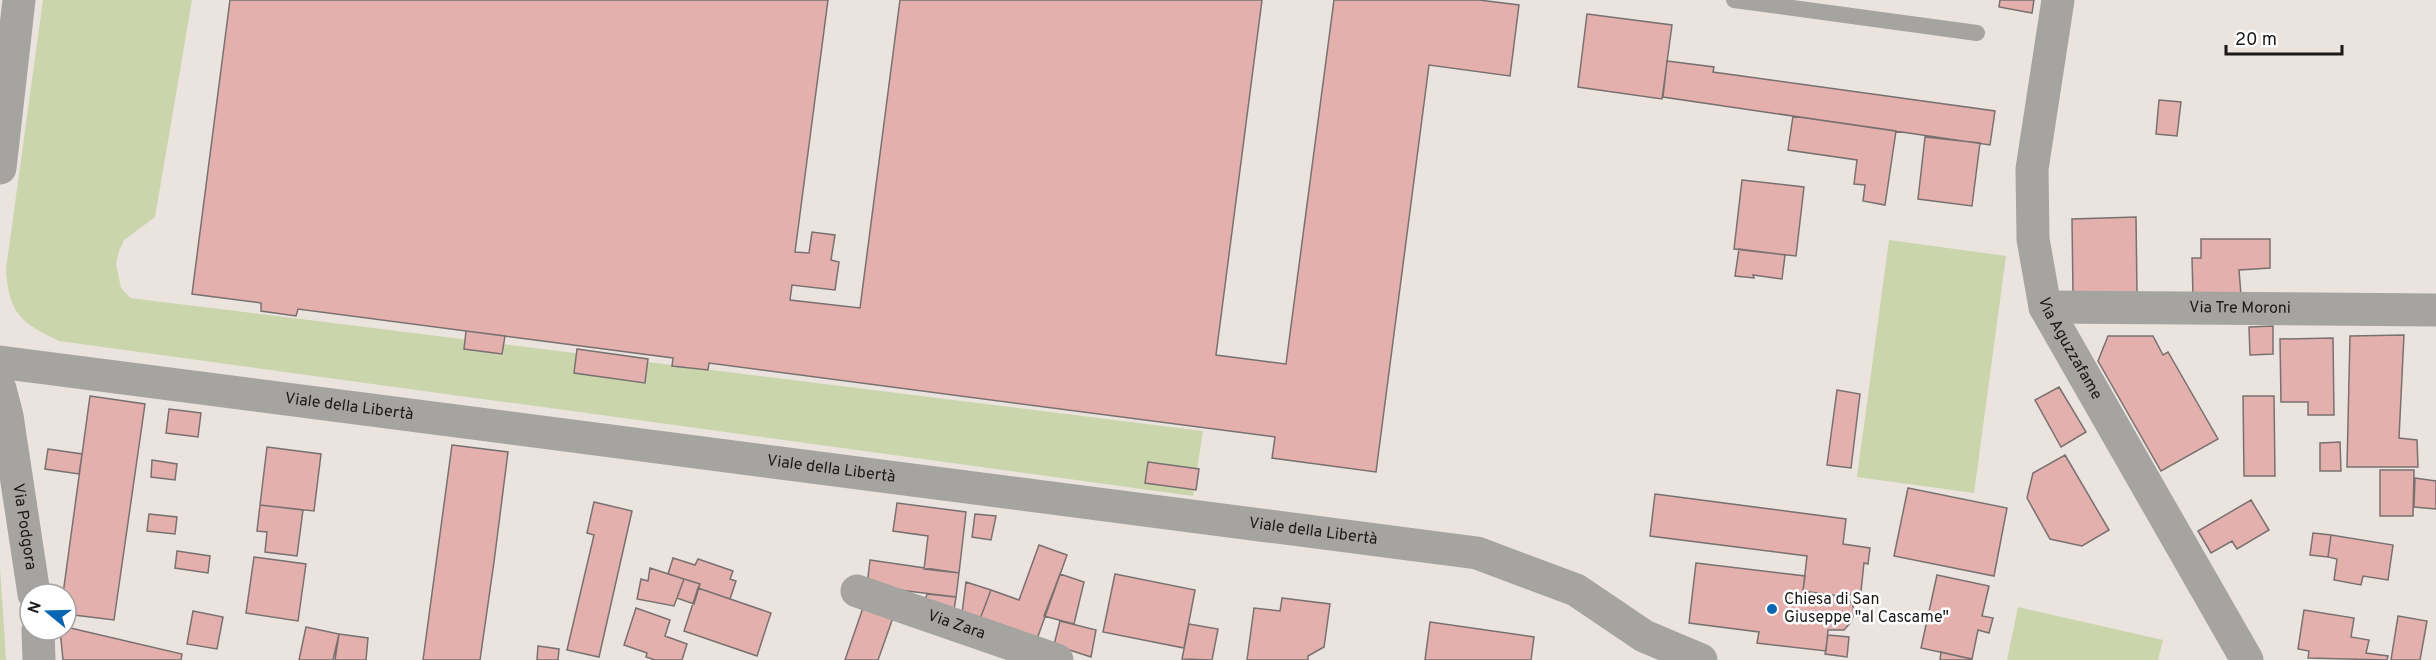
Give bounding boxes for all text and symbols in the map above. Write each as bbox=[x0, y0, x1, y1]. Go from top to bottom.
scale bar bbox=[2226, 18, 2342, 56]
text: 20 m bbox=[2235, 29, 2277, 52]
street label: Via Aguzzafame bbox=[2033, 295, 2106, 404]
street label: Via Tre Moroni bbox=[2189, 298, 2291, 319]
street label: Viale della Libertà bbox=[284, 389, 415, 425]
street label: Viale della Libertà bbox=[766, 451, 897, 488]
street label: Via Podgora bbox=[7, 482, 40, 571]
street label: Viale della Libertà bbox=[1248, 514, 1379, 550]
north arrow bbox=[18, 582, 78, 642]
place label: Chiesa di San Giuseppe "al Cascame" bbox=[1784, 590, 1949, 628]
text: N bbox=[24, 599, 47, 616]
marker: Chiesa di San Giuseppe "al Cascame" bbox=[1765, 602, 1779, 616]
street label: Via Zara bbox=[925, 606, 988, 644]

